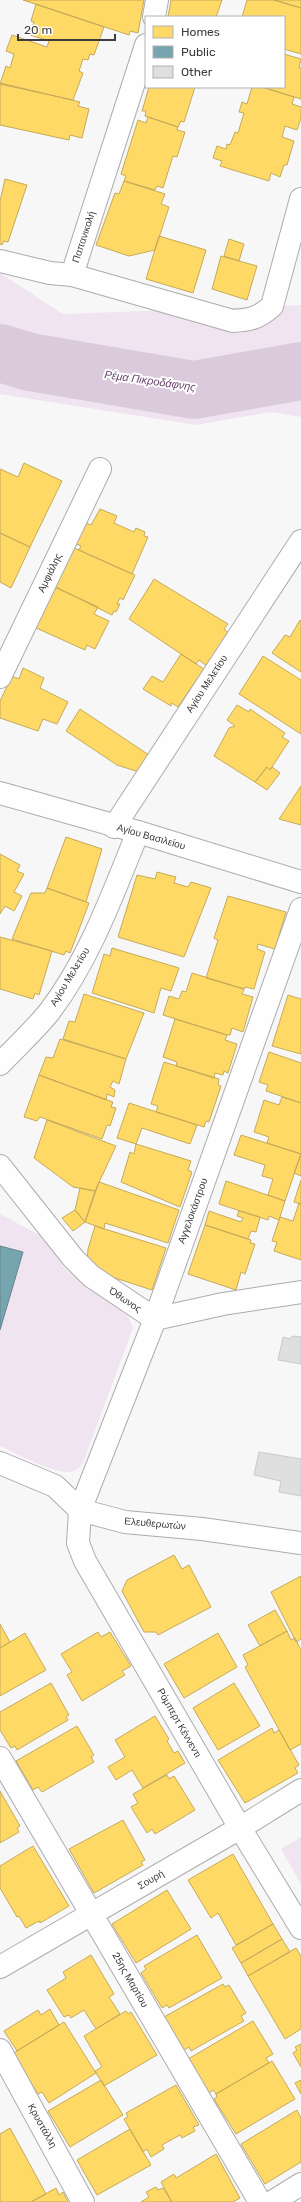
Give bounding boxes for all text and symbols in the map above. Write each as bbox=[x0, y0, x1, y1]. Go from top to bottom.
scale bar bbox=[18, 16, 115, 42]
legend bbox=[145, 16, 285, 88]
text: 20 m bbox=[24, 23, 52, 37]
text: Homes bbox=[181, 25, 220, 39]
text: Public bbox=[181, 45, 216, 59]
text: Other bbox=[181, 65, 213, 79]
street label: Παπανικολή bbox=[70, 210, 98, 264]
water label: Ρέμα Πικροδάφνης bbox=[104, 368, 197, 394]
street label: Αμφιάλης bbox=[35, 551, 65, 595]
street label: Αγίου Μελετίου bbox=[184, 653, 230, 715]
street label: Αγίου Βασιλείου bbox=[115, 821, 187, 853]
street label: Αγίου Μελετίου bbox=[48, 945, 92, 1009]
street label: Αγγελοκάστρου bbox=[176, 1177, 210, 1245]
street label: Όθωνος bbox=[106, 1284, 144, 1315]
street label: Ελευθερωτών bbox=[124, 1515, 186, 1533]
street label: Ρόμπερτ Κέννεντι bbox=[154, 1686, 204, 1760]
street label: Σουρή bbox=[136, 1868, 166, 1892]
street label: 25ης Μαρτίου bbox=[109, 1950, 151, 2010]
street label: Κρυστάλλη bbox=[25, 2102, 59, 2150]

